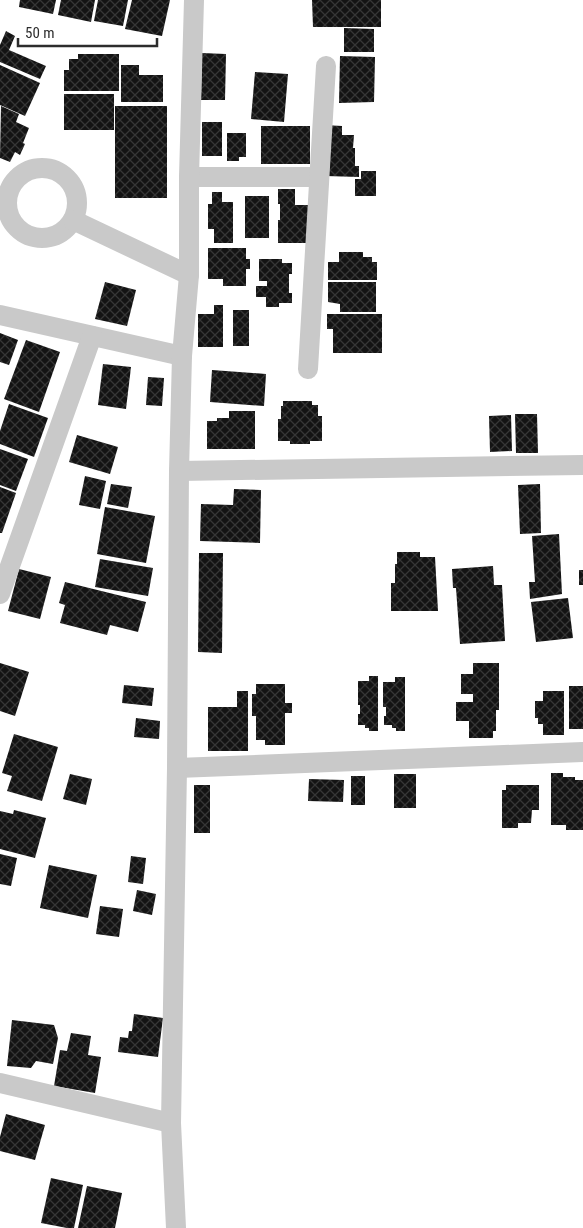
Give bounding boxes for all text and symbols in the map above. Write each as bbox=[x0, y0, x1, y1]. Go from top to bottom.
scale bar bbox=[18, 15, 156, 47]
text: 50 m bbox=[25, 24, 55, 42]

